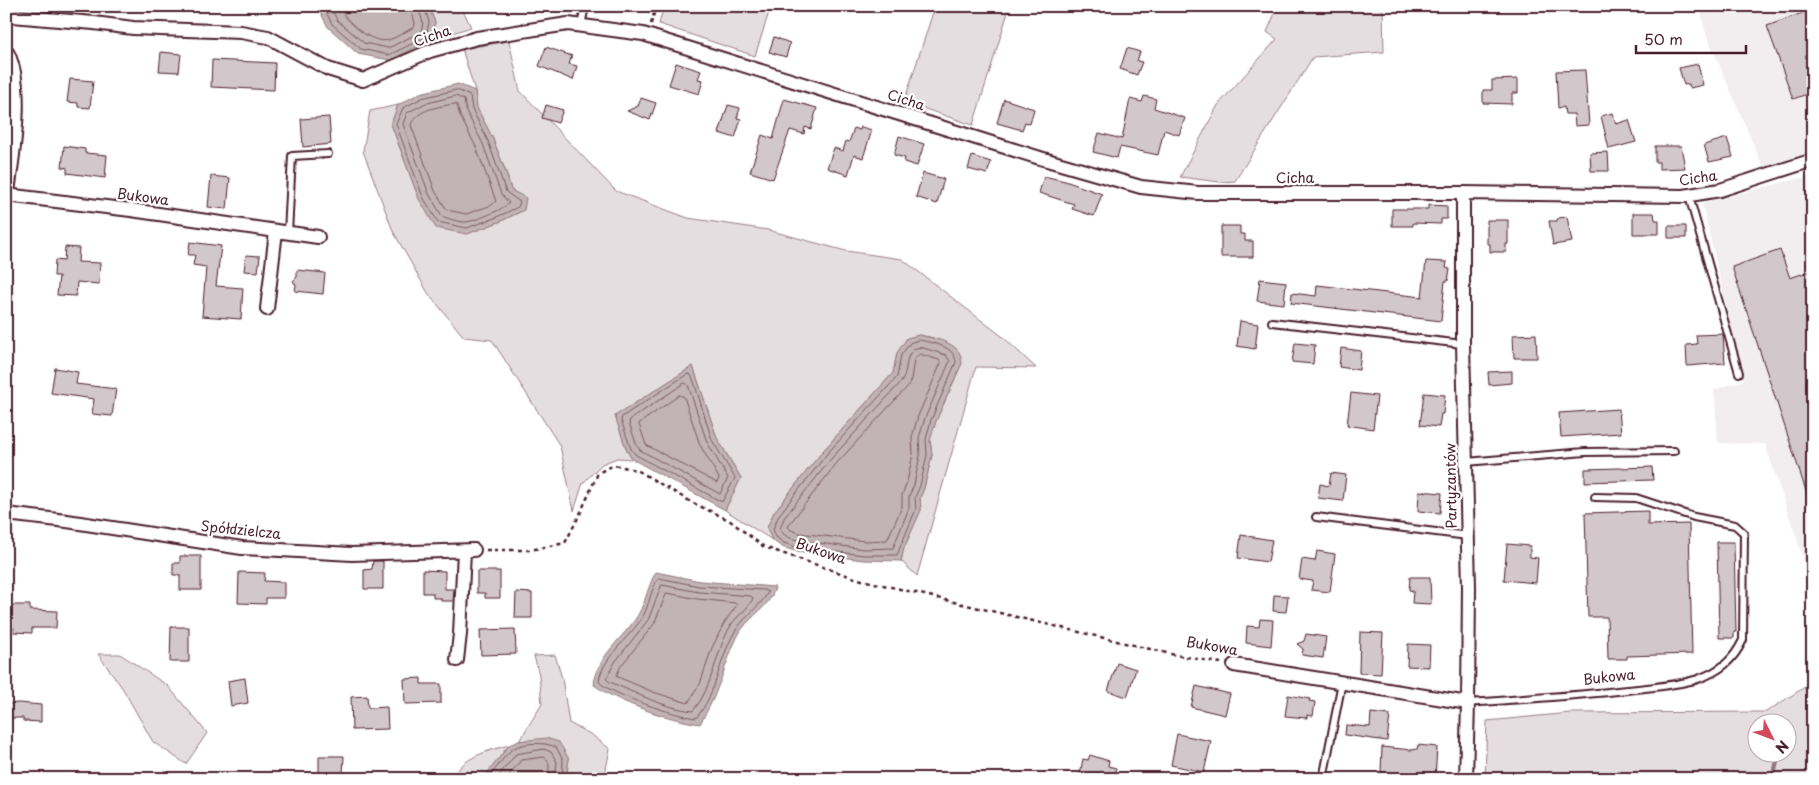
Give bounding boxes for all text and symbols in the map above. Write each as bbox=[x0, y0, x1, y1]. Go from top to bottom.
street label: Cicha bbox=[410, 19, 454, 52]
scale bar bbox=[1636, 22, 1746, 54]
text: 50 m bbox=[1644, 27, 1683, 50]
street label: Cicha bbox=[885, 84, 928, 116]
street label: Cicha bbox=[1677, 164, 1719, 191]
street label: Cicha bbox=[1276, 167, 1315, 188]
street label: Bukowa bbox=[116, 182, 171, 211]
street label: Partyzantów bbox=[1439, 443, 1462, 529]
street label: Spółdzielcza bbox=[200, 515, 282, 544]
street label: Bukowa bbox=[793, 532, 849, 569]
street label: Bukowa bbox=[1185, 631, 1240, 660]
street label: Bukowa bbox=[1582, 663, 1636, 690]
north arrow bbox=[1746, 712, 1796, 762]
text: N bbox=[1771, 736, 1794, 758]

